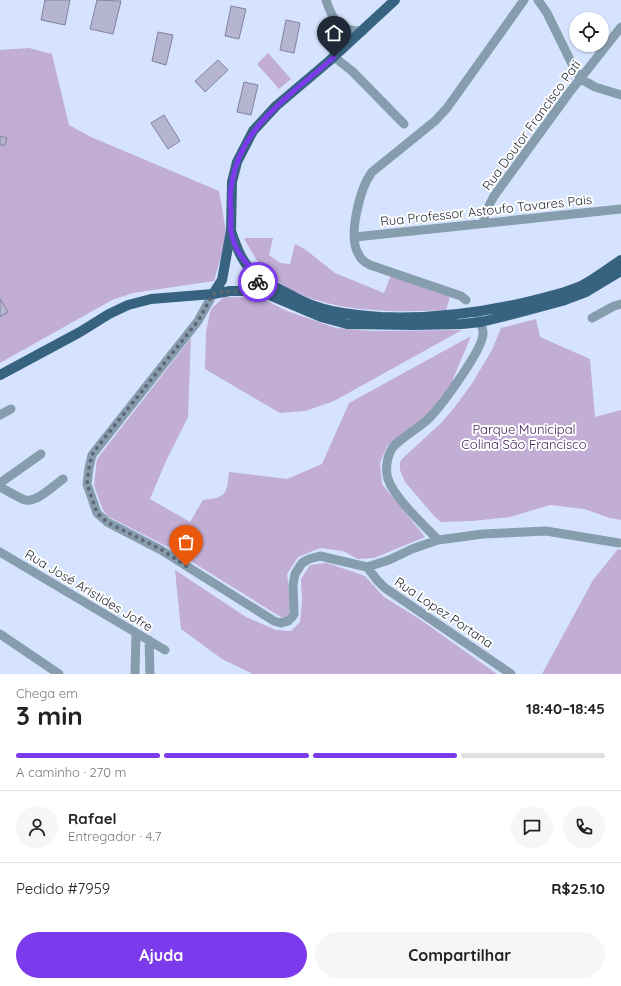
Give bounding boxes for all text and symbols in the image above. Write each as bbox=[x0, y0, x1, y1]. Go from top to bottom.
map controls bbox=[569, 12, 609, 52]
button: locate bbox=[569, 12, 609, 52]
pin bbox=[317, 16, 351, 57]
icon: home bbox=[323, 22, 345, 44]
street label: Rua Doutor Francisco Pati bbox=[478, 57, 584, 193]
street label: Rua Professor Astoufo Tavares Pais bbox=[379, 191, 593, 229]
courier bbox=[238, 262, 278, 302]
icon: bike bbox=[247, 271, 269, 293]
park label: Parque Municipal Colina São Francisco bbox=[461, 421, 587, 452]
pin bbox=[169, 525, 203, 566]
icon: bag bbox=[175, 531, 197, 553]
street label: Rua José Aristides Jofre bbox=[22, 546, 156, 634]
street label: Rua Lopez Portana bbox=[392, 573, 496, 651]
text: Chega em bbox=[16, 685, 78, 701]
text: 3 min bbox=[16, 699, 83, 732]
text: 18:40–18:45 bbox=[526, 699, 605, 718]
text: A caminho · 270 m bbox=[16, 764, 126, 780]
button: person bbox=[16, 806, 58, 848]
button: chat bbox=[511, 806, 553, 848]
button: phone bbox=[563, 806, 605, 848]
text: Rafael bbox=[68, 809, 117, 828]
text: Entregador · 4.7 bbox=[68, 828, 161, 844]
text: Pedido #7959 bbox=[16, 879, 110, 898]
text: R$25.10 bbox=[551, 879, 605, 898]
button: Ajuda bbox=[16, 932, 307, 978]
button: Compartilhar bbox=[315, 932, 605, 978]

